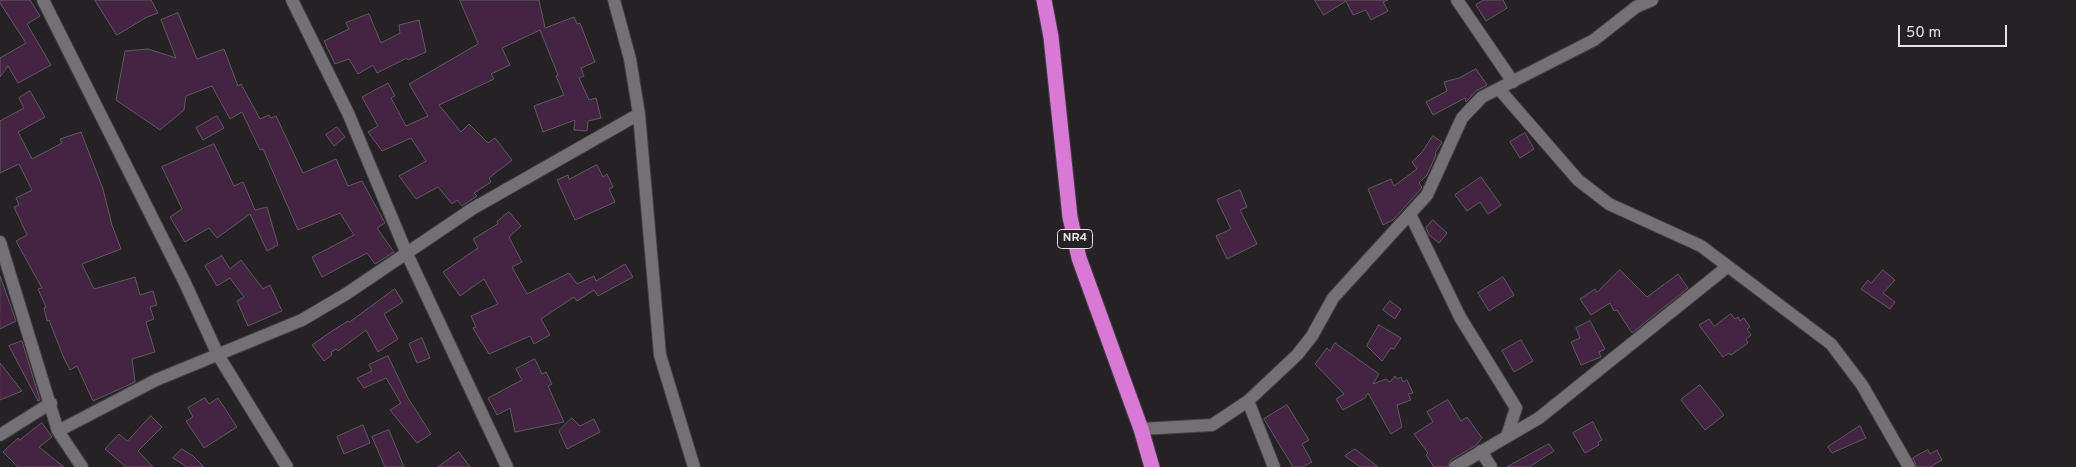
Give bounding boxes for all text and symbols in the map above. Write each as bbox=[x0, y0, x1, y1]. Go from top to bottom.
scale bar bbox=[1901, 15, 2010, 47]
text: 50 m bbox=[1906, 24, 1941, 43]
road number: NR4 bbox=[1058, 230, 1092, 248]

